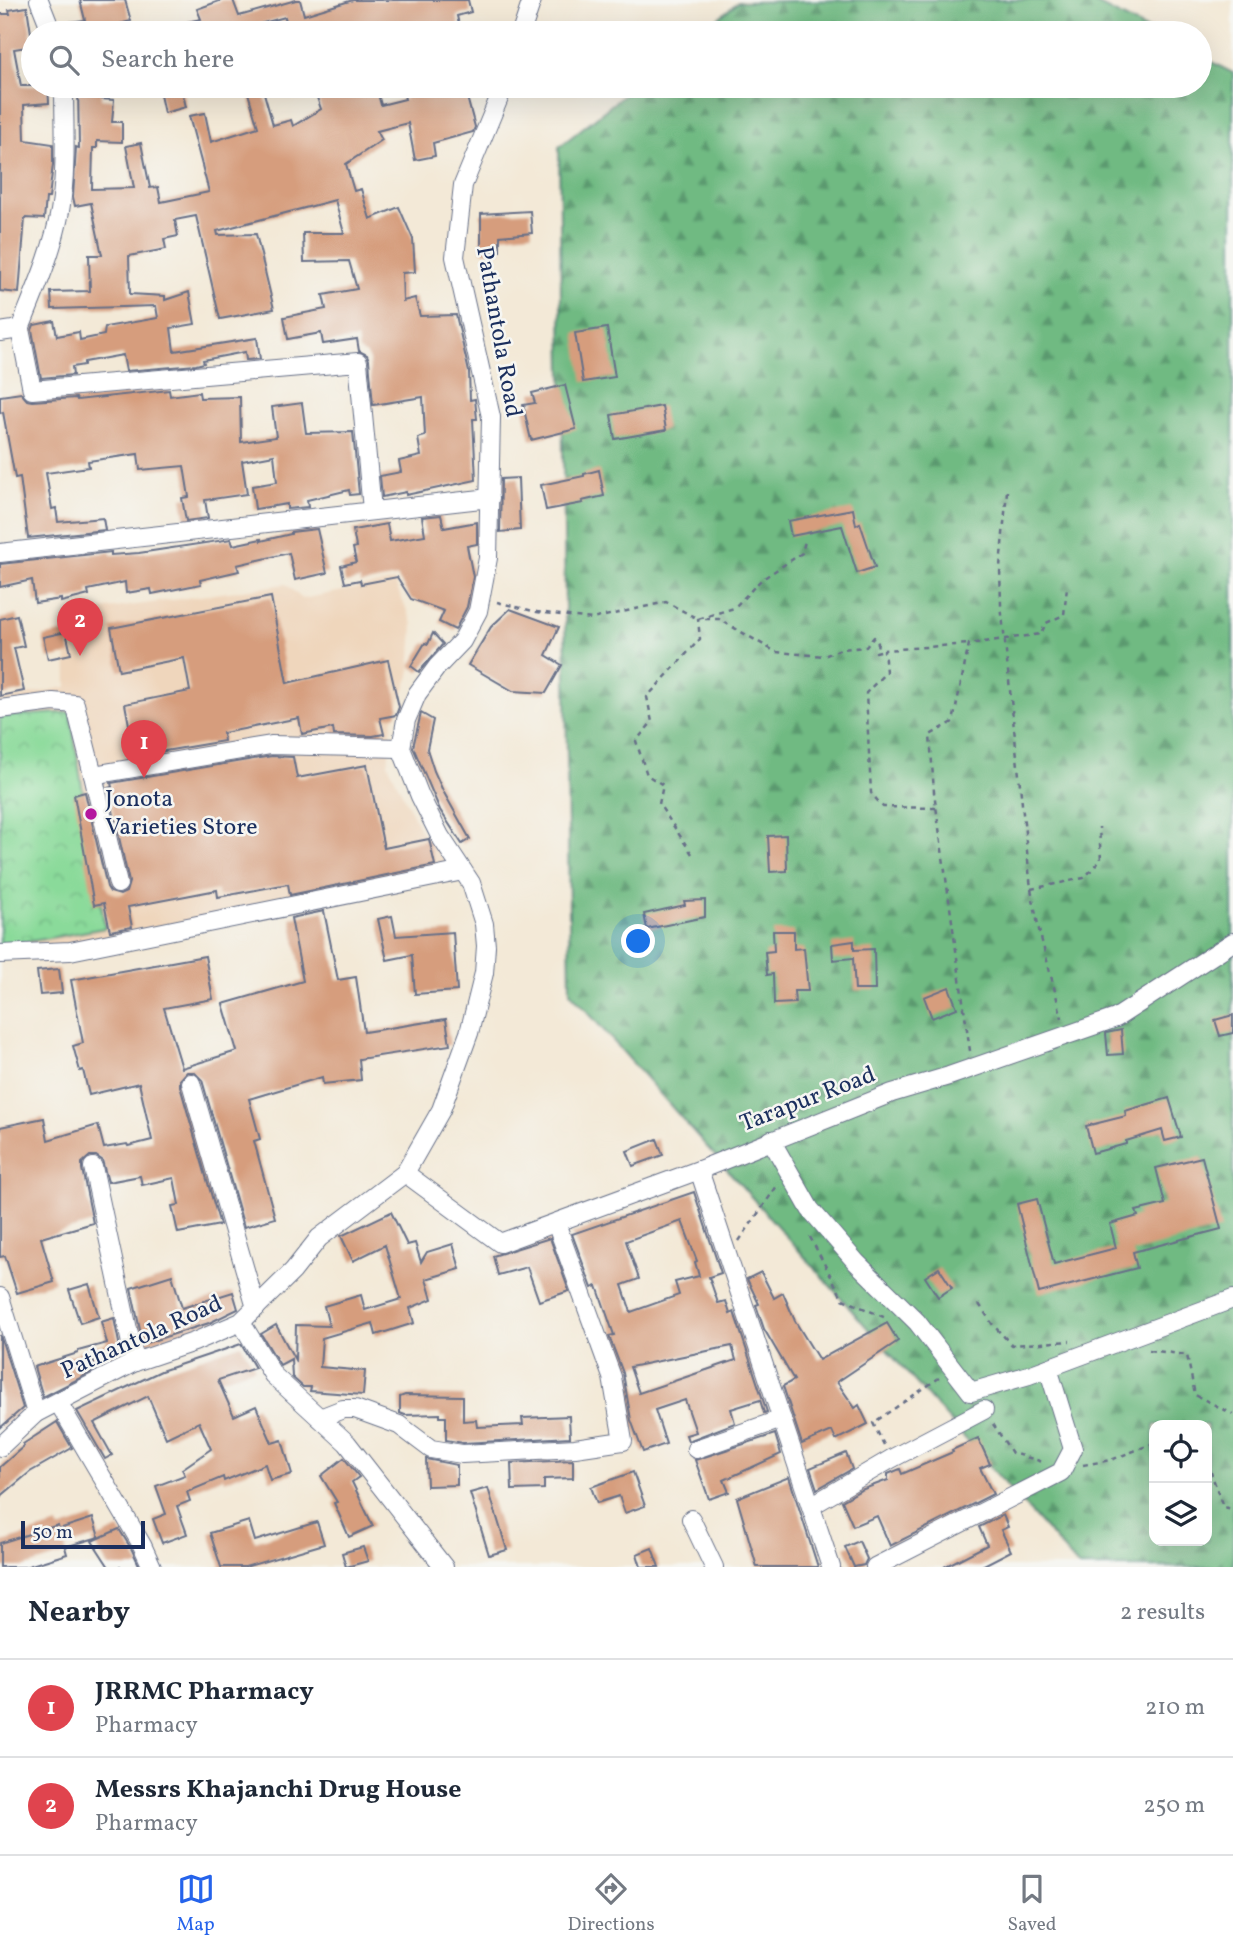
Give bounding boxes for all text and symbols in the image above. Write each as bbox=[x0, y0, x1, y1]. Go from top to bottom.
search box bbox=[21, 21, 1212, 98]
icon: search bbox=[45, 41, 83, 79]
text: Search here bbox=[101, 42, 234, 78]
street label: Pathantola Road bbox=[466, 244, 530, 420]
pin: 2 bbox=[57, 598, 103, 656]
pin: 1 bbox=[121, 720, 167, 778]
place label: Jonota Varieties Store bbox=[105, 783, 258, 845]
marker: Jonota Varieties Store bbox=[83, 806, 99, 822]
your location bbox=[621, 924, 655, 958]
street label: Tarapur Road bbox=[735, 1059, 881, 1141]
street label: Pathantola Road bbox=[56, 1287, 228, 1389]
map controls bbox=[1149, 1420, 1212, 1546]
button: locate bbox=[1149, 1420, 1212, 1483]
button: layers bbox=[1149, 1483, 1212, 1546]
scale bar bbox=[21, 1518, 145, 1550]
text: 50 m bbox=[32, 1520, 73, 1546]
text: Nearby bbox=[28, 1592, 130, 1634]
text: 2 results bbox=[1120, 1597, 1205, 1629]
text: JRRMC Pharmacy bbox=[95, 1674, 314, 1710]
text: 1 bbox=[46, 1692, 56, 1724]
text: 210 m bbox=[1145, 1692, 1205, 1724]
text: Pharmacy bbox=[95, 1710, 198, 1742]
text: Messrs Khajanchi Drug House bbox=[95, 1772, 461, 1808]
text: 2 bbox=[45, 1790, 57, 1822]
text: 250 m bbox=[1143, 1790, 1205, 1822]
text: Pharmacy bbox=[95, 1808, 198, 1840]
tab: Map bbox=[176, 1870, 215, 1938]
tab: Directions bbox=[568, 1870, 655, 1938]
tab: Saved bbox=[1008, 1870, 1056, 1938]

